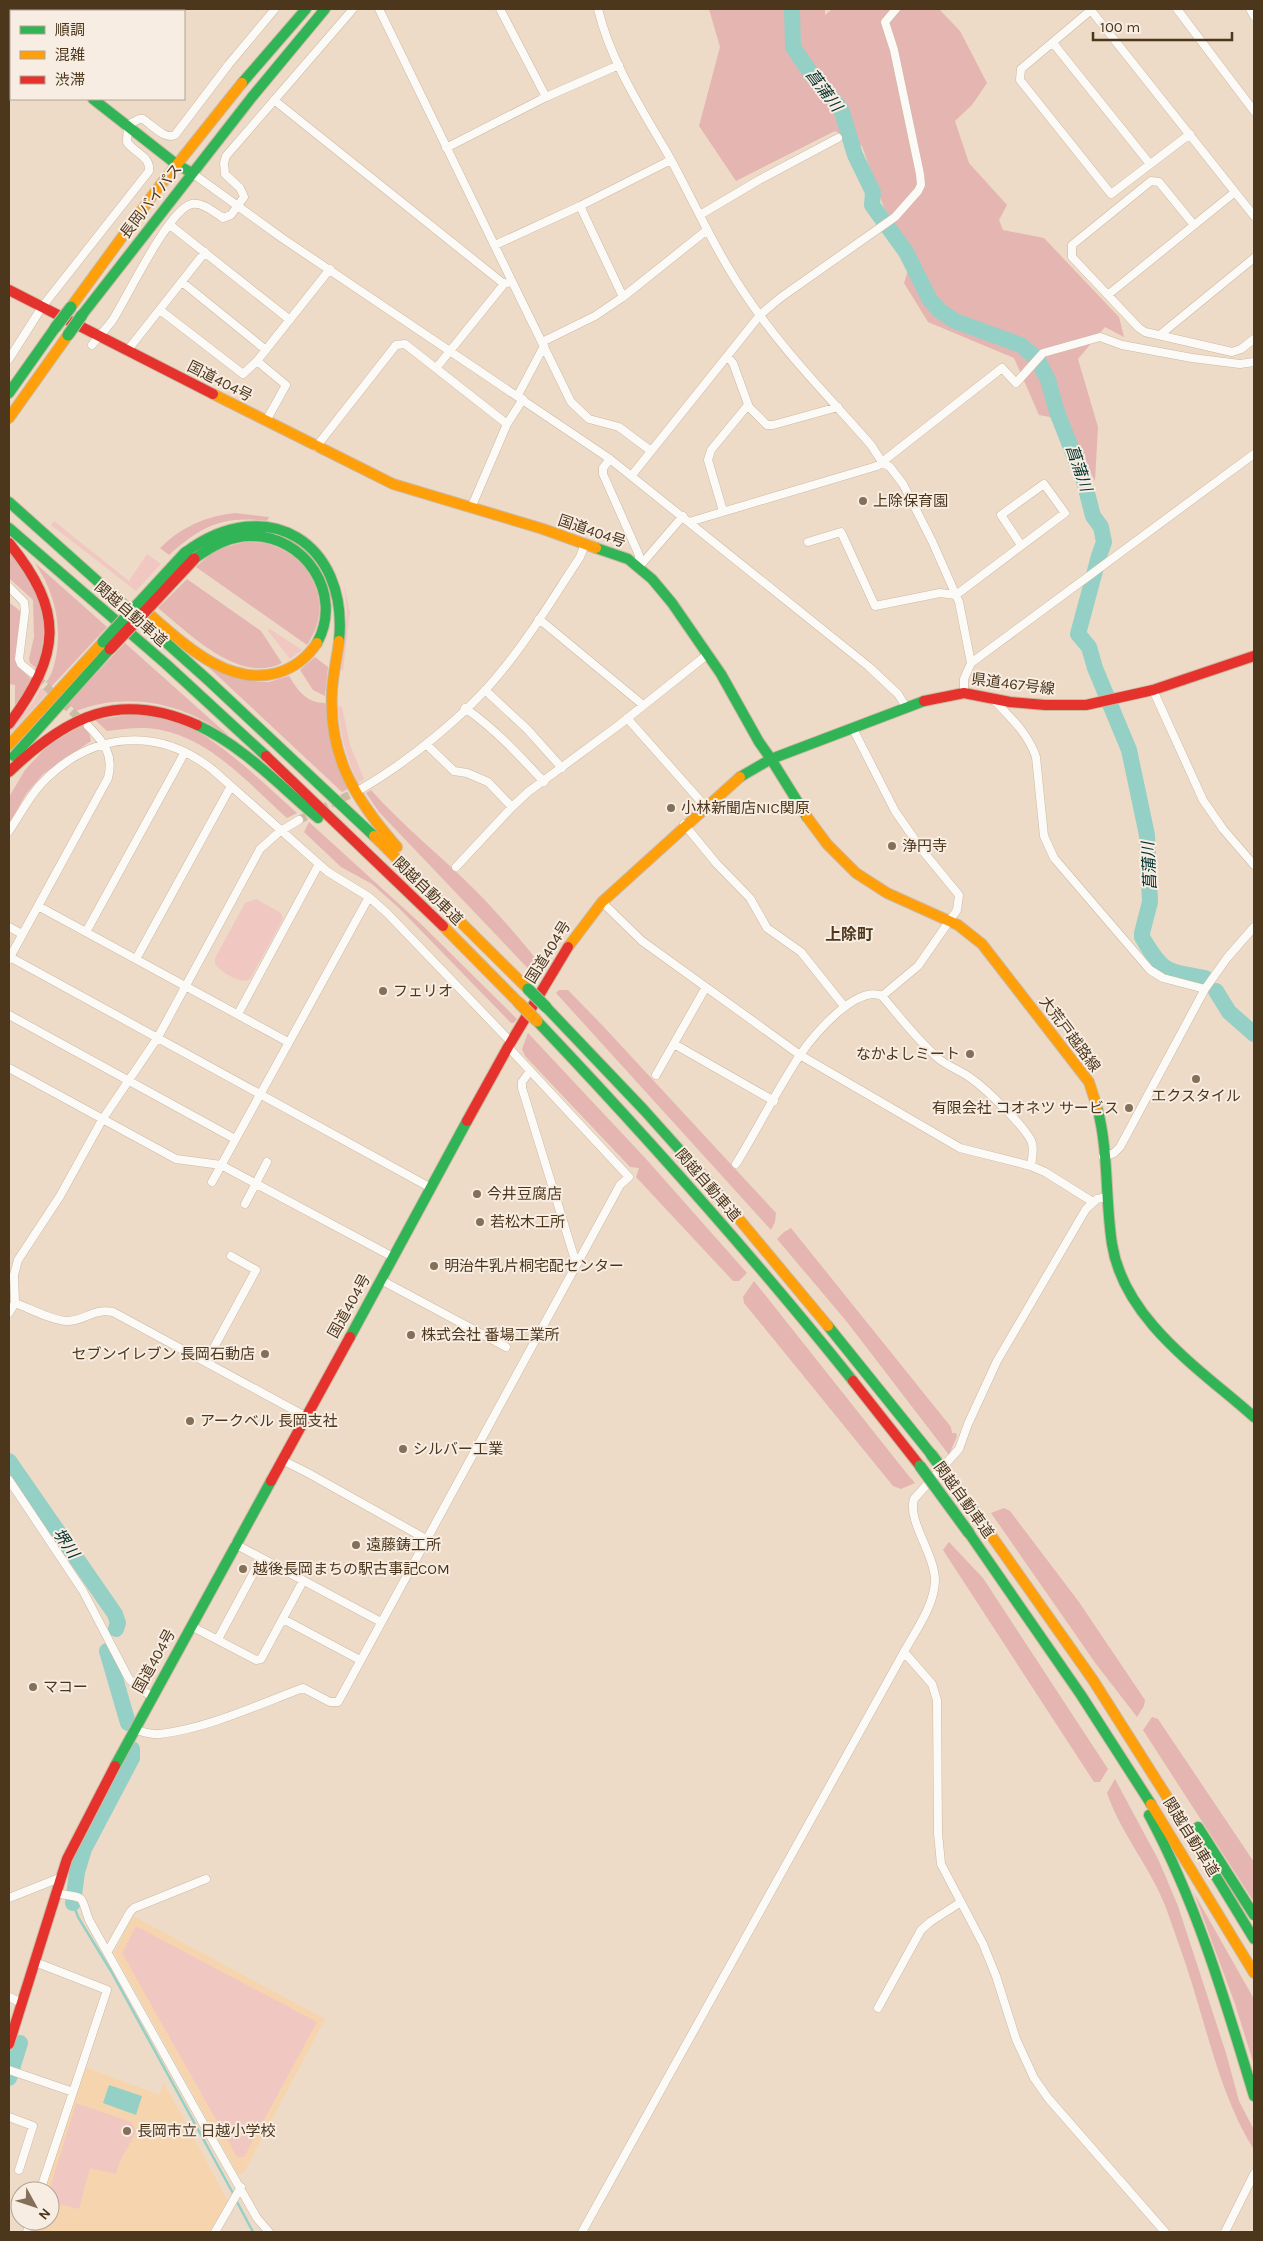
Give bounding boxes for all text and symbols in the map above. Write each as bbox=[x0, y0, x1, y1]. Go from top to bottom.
legend bbox=[10, 10, 185, 100]
scale bar bbox=[1093, 10, 1232, 42]
text: 100 m bbox=[1100, 18, 1140, 36]
text: 順調 bbox=[55, 21, 85, 39]
text: 混雑 bbox=[55, 46, 85, 64]
water label: 菖蒲川 bbox=[802, 65, 847, 116]
text: 渋滞 bbox=[55, 71, 85, 89]
street label: 長岡バイパス bbox=[116, 160, 186, 242]
street label: 国道404号 bbox=[184, 357, 256, 405]
water label: 菖蒲川 bbox=[1062, 442, 1096, 496]
place label: 上除保育園 bbox=[873, 492, 948, 510]
marker: 上除保育園 bbox=[857, 495, 869, 507]
street label: 国道404号 bbox=[556, 511, 628, 551]
street label: 関越自動車道 bbox=[91, 578, 171, 650]
street label: 県道467号線 bbox=[970, 670, 1056, 698]
place label: 小林新聞店NIC関原 bbox=[681, 799, 810, 817]
marker: 小林新聞店NIC関原 bbox=[665, 802, 677, 814]
place label: 浄円寺 bbox=[902, 837, 947, 855]
marker: 浄円寺 bbox=[886, 840, 898, 852]
water label: 菖蒲川 bbox=[1138, 840, 1160, 890]
street label: 関越自動車道 bbox=[389, 853, 467, 929]
street label: 国道404号 bbox=[522, 917, 574, 987]
district label: 上除町 bbox=[825, 925, 873, 944]
place label: フェリオ bbox=[393, 982, 453, 1000]
marker: フェリオ bbox=[377, 985, 389, 997]
street label: 大荒戸越路線 bbox=[1036, 993, 1104, 1075]
place label: なかよしミート bbox=[856, 1045, 960, 1063]
marker: なかよしミート bbox=[964, 1048, 976, 1060]
marker: エクスタイル bbox=[1190, 1073, 1202, 1085]
place label: エクスタイル bbox=[1151, 1087, 1241, 1105]
place label: 有限会社 コオネツ サービス bbox=[932, 1099, 1119, 1117]
marker: 有限会社 コオネツ サービス bbox=[1123, 1102, 1135, 1114]
street label: 関越自動車道 bbox=[672, 1145, 744, 1225]
place label: 今井豆腐店 bbox=[487, 1185, 562, 1203]
marker: 今井豆腐店 bbox=[471, 1188, 483, 1200]
place label: 若松木工所 bbox=[490, 1213, 565, 1231]
marker: 若松木工所 bbox=[474, 1216, 486, 1228]
place label: 明治牛乳片桐宅配センター bbox=[444, 1257, 624, 1275]
marker: 明治牛乳片桐宅配センター bbox=[428, 1260, 440, 1272]
street label: 国道404号 bbox=[324, 1271, 374, 1341]
place label: 株式会社 番場工業所 bbox=[421, 1326, 560, 1344]
marker: 株式会社 番場工業所 bbox=[405, 1329, 417, 1341]
place label: セブンイレブン 長岡石動店 bbox=[71, 1345, 255, 1363]
marker: セブンイレブン 長岡石動店 bbox=[259, 1348, 271, 1360]
place label: アークベル 長岡支社 bbox=[200, 1412, 338, 1430]
marker: アークベル 長岡支社 bbox=[184, 1415, 196, 1427]
place label: シルバー工業 bbox=[413, 1440, 503, 1458]
marker: シルバー工業 bbox=[397, 1443, 409, 1455]
street label: 関越自動車道 bbox=[930, 1458, 998, 1542]
water label: 堺川 bbox=[49, 1524, 84, 1563]
place label: 遠藤鋳工所 bbox=[366, 1536, 441, 1554]
marker: 遠藤鋳工所 bbox=[350, 1539, 362, 1551]
place label: 越後長岡まちの駅古事記COM bbox=[252, 1560, 450, 1578]
marker: 越後長岡まちの駅古事記COM bbox=[237, 1563, 249, 1575]
street label: 国道404号 bbox=[129, 1626, 179, 1696]
place label: マコー bbox=[43, 1678, 88, 1696]
marker: マコー bbox=[27, 1681, 39, 1693]
street label: 関越自動車道 bbox=[1160, 1794, 1222, 1880]
place label: 長岡市立 日越小学校 bbox=[137, 2122, 276, 2140]
marker: 長岡市立 日越小学校 bbox=[121, 2125, 133, 2137]
north arrow bbox=[10, 2181, 60, 2231]
text: N bbox=[35, 2205, 54, 2223]

